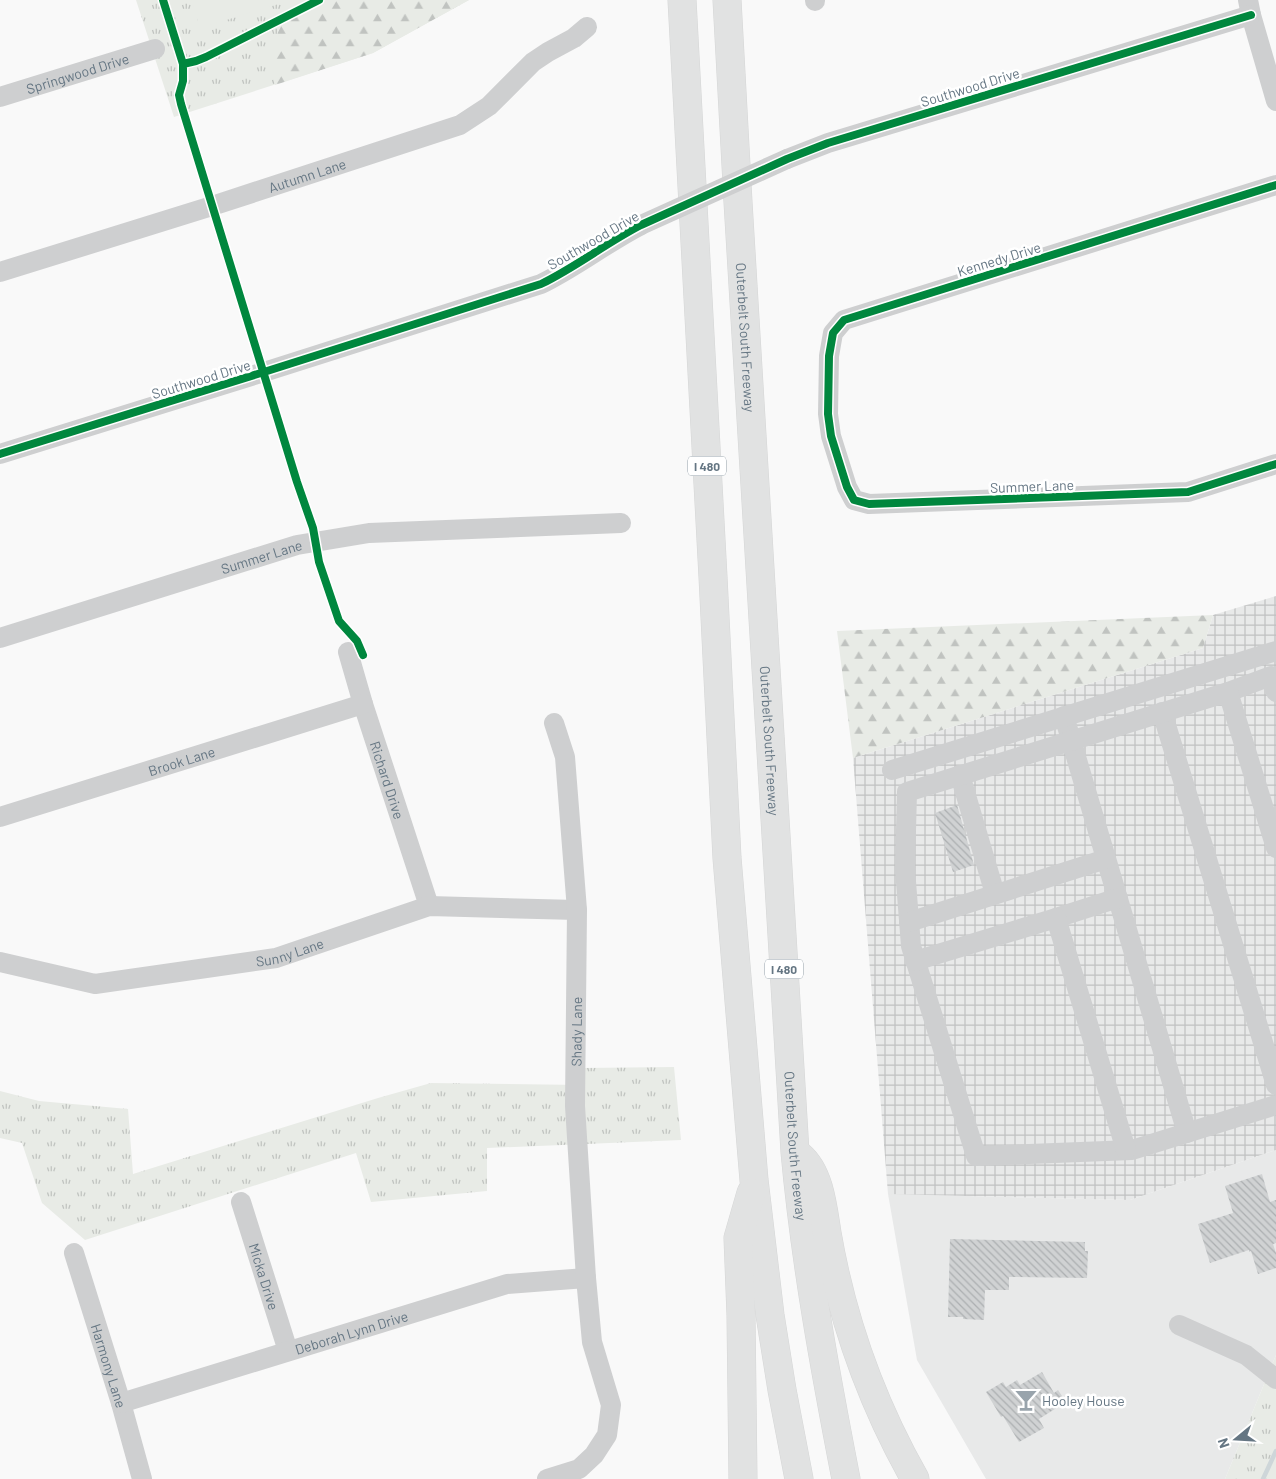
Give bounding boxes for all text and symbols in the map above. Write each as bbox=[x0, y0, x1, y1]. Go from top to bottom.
street label: Springwood Drive bbox=[24, 49, 131, 97]
street label: Southwood Drive bbox=[918, 64, 1022, 110]
street label: Autumn Lane bbox=[266, 154, 348, 196]
street label: Southwood Drive bbox=[544, 207, 642, 273]
street label: Kennedy Drive bbox=[955, 238, 1043, 280]
street label: Outerbelt South Freeway bbox=[733, 262, 759, 413]
street label: Southwood Drive bbox=[149, 356, 253, 402]
road number: I 480 bbox=[688, 456, 726, 476]
street label: Summer Lane bbox=[990, 476, 1074, 496]
street label: Summer Lane bbox=[219, 536, 303, 577]
street label: Outerbelt South Freeway bbox=[757, 665, 783, 817]
street label: Richard Drive bbox=[367, 739, 408, 821]
street label: Brook Lane bbox=[146, 742, 217, 779]
street label: Sunny Lane bbox=[255, 934, 326, 969]
road number: I 480 bbox=[765, 960, 803, 979]
street label: Shady Lane bbox=[567, 997, 585, 1067]
street label: Outerbelt South Freeway bbox=[782, 1071, 811, 1222]
street label: Micka Drive bbox=[246, 1241, 283, 1312]
street label: Deborah Lynn Drive bbox=[293, 1307, 410, 1357]
street label: Harmony Lane bbox=[88, 1321, 130, 1410]
bar icon: Hooley House bbox=[1013, 1387, 1039, 1413]
place label: Hooley House bbox=[1042, 1392, 1125, 1409]
north arrow bbox=[1211, 1414, 1261, 1464]
text: N bbox=[1214, 1436, 1233, 1450]

